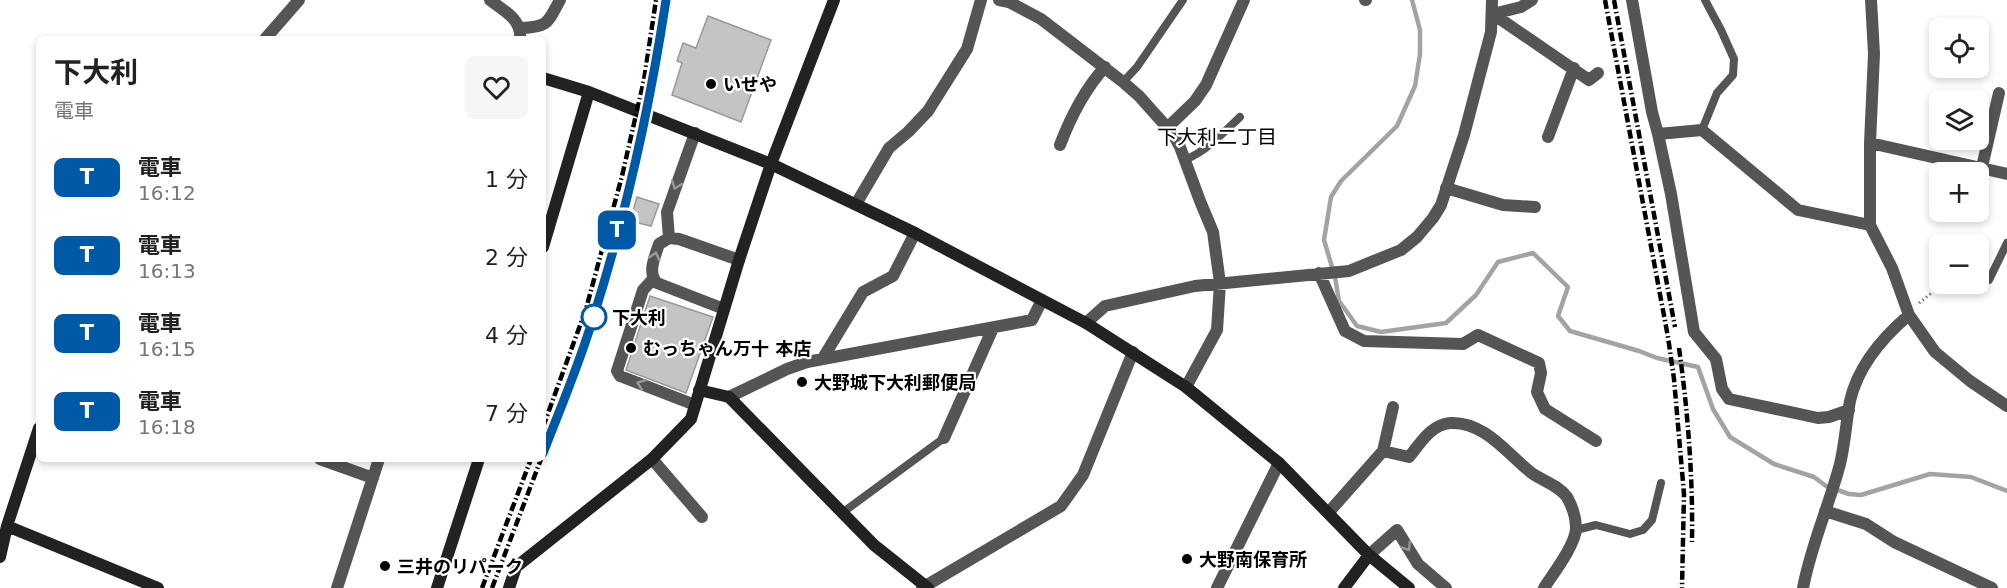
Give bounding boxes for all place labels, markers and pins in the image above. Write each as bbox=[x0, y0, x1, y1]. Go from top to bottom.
place label: いせや bbox=[723, 74, 777, 95]
marker: いせや bbox=[704, 77, 718, 91]
marker: 下大利 bbox=[581, 304, 607, 330]
place label: 下大利 bbox=[612, 307, 666, 328]
place label: むっちゃん万十 本店 bbox=[643, 338, 811, 359]
marker: むっちゃん万十 本店 bbox=[624, 341, 638, 355]
place label: 大野城下大利郵便局 bbox=[814, 372, 976, 393]
marker: 大野城下大利郵便局 bbox=[795, 375, 809, 389]
place label: 大野南保育所 bbox=[1199, 549, 1307, 570]
marker: 大野南保育所 bbox=[1180, 552, 1194, 566]
place label: 三井のリパーク bbox=[397, 556, 523, 577]
marker: 三井のリパーク bbox=[378, 559, 392, 573]

